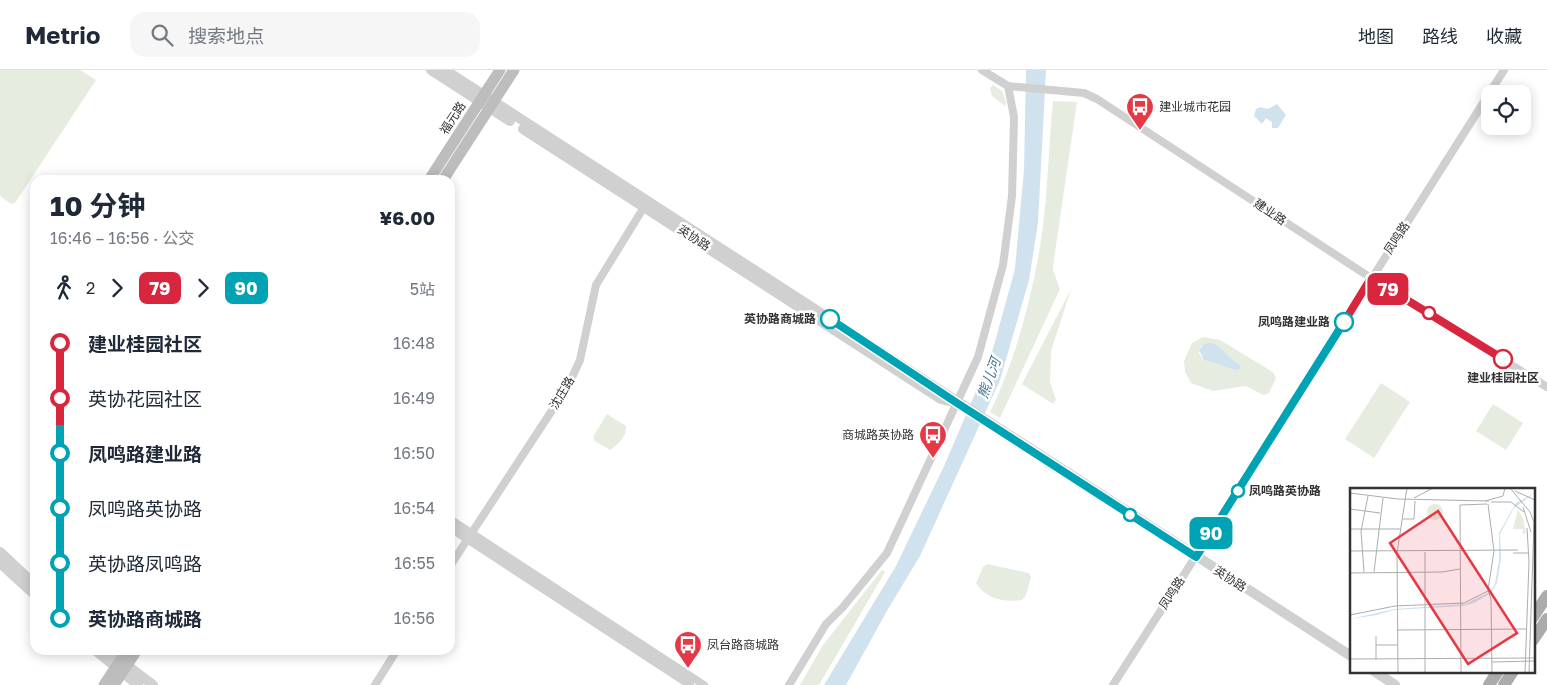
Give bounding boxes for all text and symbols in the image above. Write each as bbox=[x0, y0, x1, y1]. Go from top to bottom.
search box bbox=[130, 12, 480, 57]
text: Metrio bbox=[25, 20, 100, 49]
icon: search bbox=[148, 21, 176, 49]
text: 搜索地点 bbox=[188, 24, 264, 47]
text: 地图 bbox=[1358, 25, 1394, 47]
text: 路线 bbox=[1422, 25, 1458, 47]
text: 收藏 bbox=[1486, 25, 1522, 47]
map controls bbox=[1481, 85, 1531, 135]
button: locate bbox=[1481, 85, 1531, 135]
bus stop icon: 建业城市花园 bbox=[1125, 92, 1155, 131]
street label: 福元路 bbox=[436, 99, 469, 137]
place label: 建业城市花园 bbox=[1159, 99, 1231, 114]
text: 10 分钟 bbox=[50, 189, 146, 222]
street label: 建业路 bbox=[1251, 195, 1289, 228]
text: ¥6.00 bbox=[380, 206, 435, 229]
street label: 凤鸣路 bbox=[1380, 219, 1413, 257]
street label: 英协路 bbox=[675, 221, 713, 254]
text: 16:46 – 16:56 · 公交 bbox=[50, 228, 194, 248]
line badge: 79 bbox=[1366, 273, 1410, 305]
icon: walk bbox=[50, 274, 78, 302]
icon: forward bbox=[103, 274, 131, 302]
icon: forward bbox=[189, 274, 217, 302]
text: 79 bbox=[149, 277, 171, 299]
text: 90 bbox=[235, 277, 258, 299]
text: 2 bbox=[86, 278, 95, 298]
text: 79 bbox=[1377, 278, 1399, 300]
text: 5站 bbox=[410, 279, 435, 299]
unlabelled marker bbox=[1422, 306, 1436, 320]
marker: 英协路商城路 bbox=[820, 309, 840, 329]
place label: 英协路商城路 bbox=[744, 311, 816, 326]
marker: 凤鸣路建业路 bbox=[1334, 312, 1354, 332]
place label: 凤鸣路建业路 bbox=[1258, 314, 1330, 329]
text: 建业桂园社区 bbox=[88, 332, 202, 355]
text: 16:48 bbox=[393, 333, 435, 353]
marker: 建业桂园社区 bbox=[1493, 349, 1513, 369]
water label: 熊儿河 bbox=[973, 352, 1005, 400]
place label: 建业桂园社区 bbox=[1467, 370, 1539, 385]
street label: 沈庄路 bbox=[546, 373, 577, 412]
text: 英协花园社区 bbox=[88, 387, 202, 410]
text: 16:49 bbox=[393, 388, 435, 408]
bus stop icon: 商城路英协路 bbox=[918, 420, 948, 459]
place label: 商城路英协路 bbox=[842, 427, 914, 442]
text: 凤鸣路建业路 bbox=[88, 442, 202, 465]
text: 16:50 bbox=[394, 443, 435, 463]
place label: 凤鸣路英协路 bbox=[1249, 483, 1321, 498]
marker: 凤鸣路英协路 bbox=[1231, 484, 1245, 498]
inset map bbox=[1350, 488, 1534, 672]
text: 凤鸣路英协路 bbox=[88, 497, 202, 520]
text: 16:54 bbox=[394, 498, 435, 518]
unlabelled marker bbox=[1123, 508, 1137, 522]
line badge: 90 bbox=[1188, 517, 1234, 549]
text: 90 bbox=[1199, 522, 1223, 544]
text: 英协路凤鸣路 bbox=[88, 552, 202, 575]
text: 16:55 bbox=[394, 553, 435, 573]
street label: 英协路 bbox=[1211, 562, 1249, 595]
street label: 凤鸣路 bbox=[1155, 574, 1188, 612]
text: 英协路商城路 bbox=[88, 607, 202, 630]
text: 16:56 bbox=[394, 608, 435, 628]
bus stop icon: 凤台路商城路 bbox=[673, 630, 703, 669]
place label: 凤台路商城路 bbox=[707, 637, 779, 652]

